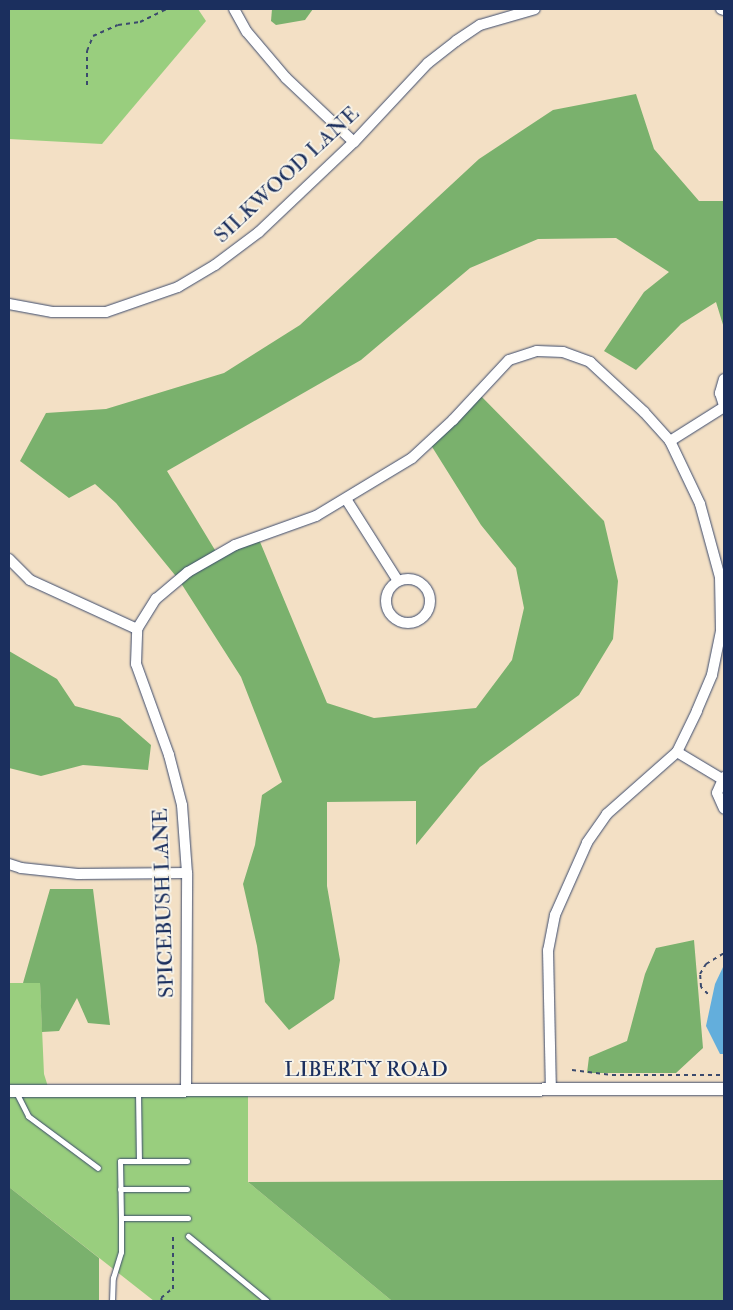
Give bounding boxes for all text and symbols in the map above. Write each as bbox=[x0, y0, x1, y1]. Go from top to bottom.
street label: SILKWOOD LANE bbox=[209, 101, 365, 249]
street label: SPICEBUSH LANE bbox=[148, 808, 180, 998]
street label: LIBERTY ROAD bbox=[284, 1057, 448, 1083]

